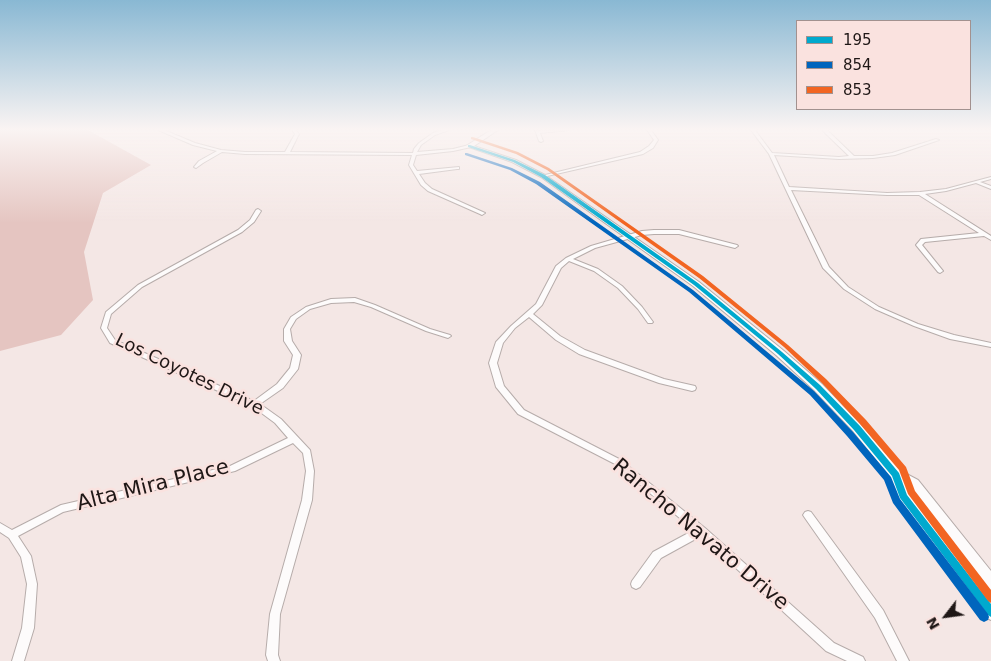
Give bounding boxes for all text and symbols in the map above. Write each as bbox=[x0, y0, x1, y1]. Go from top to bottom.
legend bbox=[796, 20, 971, 110]
text: 195 bbox=[843, 31, 872, 49]
text: 854 bbox=[843, 56, 872, 74]
text: 853 bbox=[843, 81, 872, 99]
street label: Los Coyotes Drive bbox=[111, 330, 267, 420]
street label: Rancho Navato Drive bbox=[607, 454, 793, 616]
street label: Alta Mira Place bbox=[74, 455, 232, 517]
north arrow bbox=[921, 591, 971, 641]
text: N bbox=[923, 614, 943, 633]

